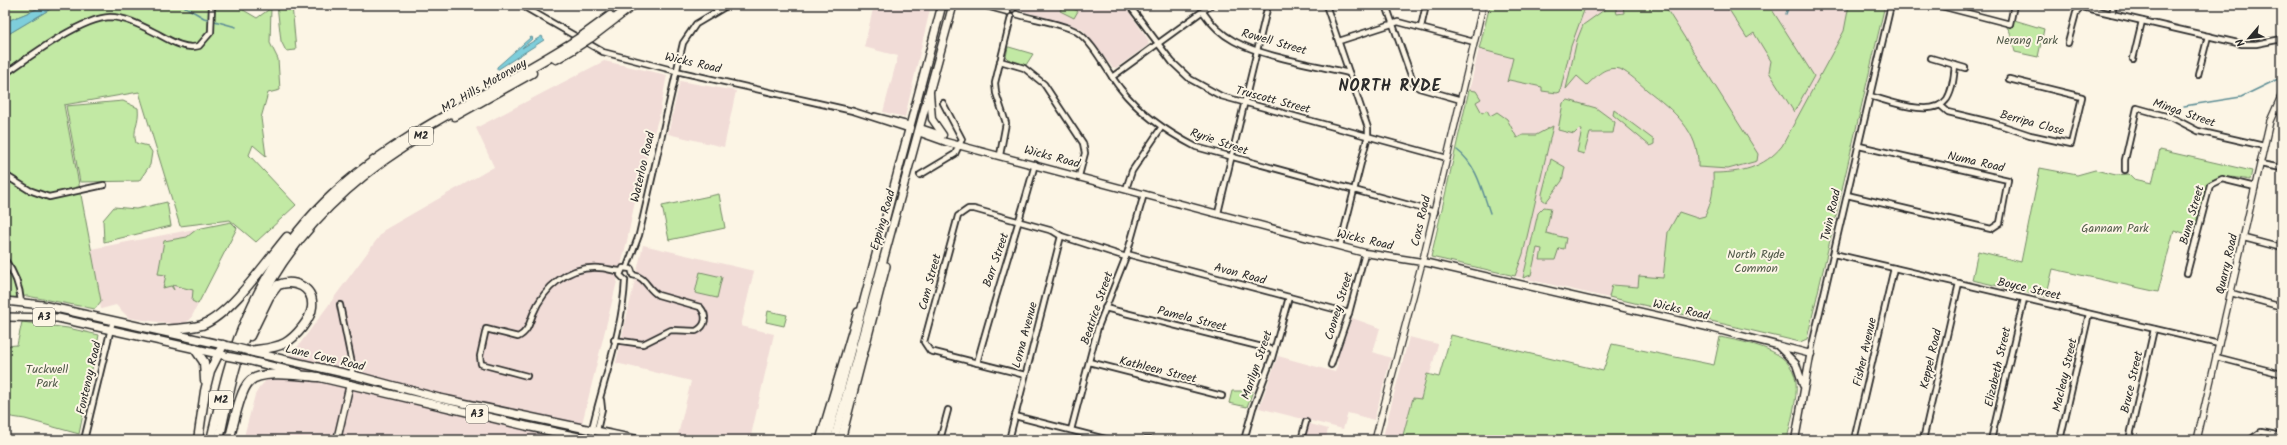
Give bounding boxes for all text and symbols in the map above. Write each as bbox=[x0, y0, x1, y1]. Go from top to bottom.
north arrow bbox=[2229, 18, 2269, 58]
street label: Rowell Street bbox=[1239, 24, 1309, 60]
park label: Nerang Park bbox=[1996, 31, 2058, 50]
text: N bbox=[2231, 35, 2251, 50]
street label: Wicks Road bbox=[663, 47, 724, 79]
street label: M2 Hills Motorway bbox=[438, 54, 531, 118]
district label: NORTH RYDE bbox=[1339, 74, 1442, 99]
street label: Truscott Street bbox=[1234, 81, 1313, 119]
street label: Minga Street bbox=[2150, 93, 2218, 133]
street label: Berripa Close bbox=[1998, 105, 2067, 141]
street label: Ryrie Street bbox=[1187, 123, 1251, 161]
road number: M2 bbox=[409, 127, 433, 145]
street label: Waterloo Road bbox=[626, 129, 661, 204]
street label: Wicks Road bbox=[1022, 140, 1083, 174]
street label: Numa Road bbox=[1946, 146, 2007, 178]
street label: Buna Street bbox=[2175, 183, 2210, 247]
street label: Epping Road bbox=[865, 186, 901, 253]
street label: Twin Road bbox=[1816, 186, 1846, 243]
street label: Coxs Road bbox=[1406, 193, 1436, 248]
park label: Gannam Park bbox=[2081, 219, 2149, 238]
street label: Wicks Road bbox=[1335, 224, 1396, 256]
street label: Barr Street bbox=[978, 230, 1014, 290]
street label: Quarry Road bbox=[2211, 231, 2243, 296]
park label: North Ryde Common bbox=[1727, 245, 1785, 278]
street label: Cam Street bbox=[913, 251, 947, 312]
street label: Avon Road bbox=[1212, 258, 1269, 290]
street label: Beatrice Street bbox=[1076, 269, 1118, 347]
street label: Cooney Street bbox=[1320, 269, 1359, 343]
street label: Boyce Street bbox=[1995, 272, 2063, 306]
street label: Wicks Road bbox=[1651, 294, 1712, 326]
street label: Lorna Avenue bbox=[1007, 299, 1043, 370]
street label: Pamela Street bbox=[1155, 301, 1229, 337]
road number: A3 bbox=[33, 308, 55, 326]
street label: Fisher Avenue bbox=[1848, 315, 1882, 388]
street label: Elizabeth Street bbox=[1980, 325, 2017, 409]
street label: Keppel Road bbox=[1915, 326, 1947, 391]
street label: Marilyn Street bbox=[1236, 327, 1278, 402]
street label: Macleay Street bbox=[2047, 336, 2083, 414]
street label: Fontenoy Road bbox=[71, 339, 107, 416]
street label: Lane Cove Road bbox=[284, 340, 367, 377]
street label: Bruce Street bbox=[2116, 349, 2148, 415]
street label: Kathleen Street bbox=[1117, 351, 1199, 389]
park label: Tuckwell Park bbox=[26, 360, 68, 393]
road number: M2 bbox=[209, 391, 233, 409]
road number: A3 bbox=[466, 405, 488, 423]

